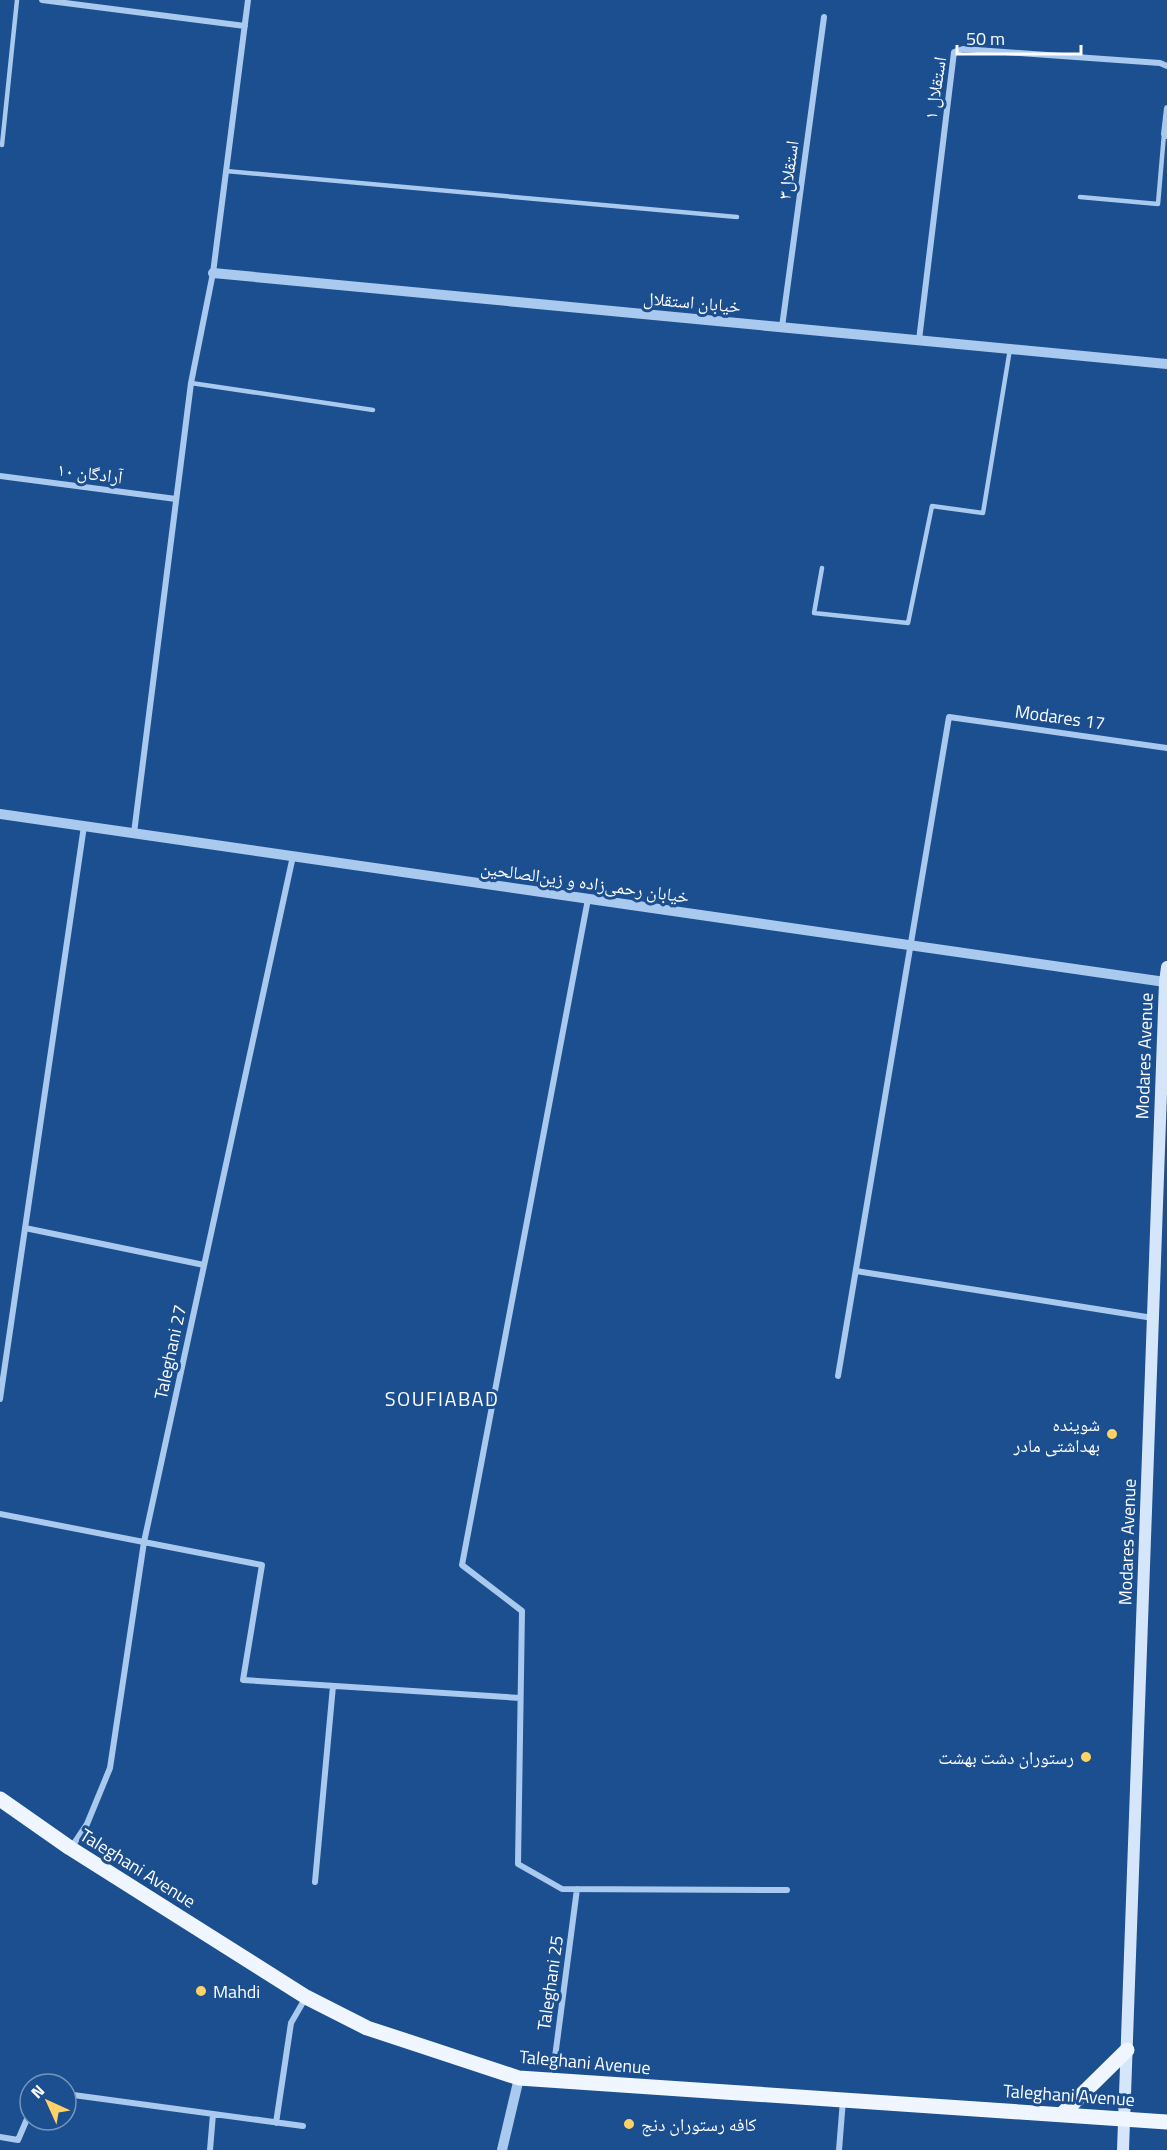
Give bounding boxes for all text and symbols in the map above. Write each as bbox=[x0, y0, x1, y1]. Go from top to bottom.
scale bar bbox=[957, 18, 1082, 56]
text: 50 m bbox=[966, 25, 1005, 52]
street label: استقلال ۱ bbox=[917, 55, 953, 121]
street label: استقلال۳ bbox=[771, 139, 805, 201]
street label: خیابان استقلال bbox=[642, 284, 742, 320]
street label: آرادگان ۱۰ bbox=[56, 456, 125, 490]
street label: Modares 17 bbox=[1013, 697, 1107, 737]
street label: خیابان رحمی‌زاده و زین‌الصالحین bbox=[479, 854, 691, 910]
street label: Modares Avenue bbox=[1128, 992, 1160, 1120]
street label: Taleghani 27 bbox=[147, 1302, 193, 1402]
district label: SOUFIABAD bbox=[385, 1383, 499, 1414]
place label: شوینده بهداشتی مادر bbox=[1013, 1411, 1100, 1459]
marker: شوینده بهداشتی مادر bbox=[1105, 1427, 1119, 1441]
street label: Modares Avenue bbox=[1111, 1478, 1143, 1606]
place label: رستوران دشت بهشت bbox=[938, 1744, 1074, 1771]
marker: رستوران دشت بهشت bbox=[1079, 1750, 1093, 1764]
street label: Taleghani Avenue bbox=[75, 1822, 201, 1914]
street label: Taleghani 25 bbox=[530, 1934, 570, 2032]
place label: Mahdi bbox=[213, 1978, 260, 2005]
marker: Mahdi bbox=[194, 1984, 208, 1998]
street label: Taleghani Avenue bbox=[518, 2043, 652, 2081]
north arrow bbox=[18, 2072, 78, 2132]
street label: Taleghani Avenue bbox=[1002, 2077, 1136, 2113]
text: N bbox=[25, 2079, 50, 2104]
place label: کافه رستوران دنج bbox=[641, 2111, 757, 2138]
marker: کافه رستوران دنج bbox=[622, 2117, 636, 2131]

